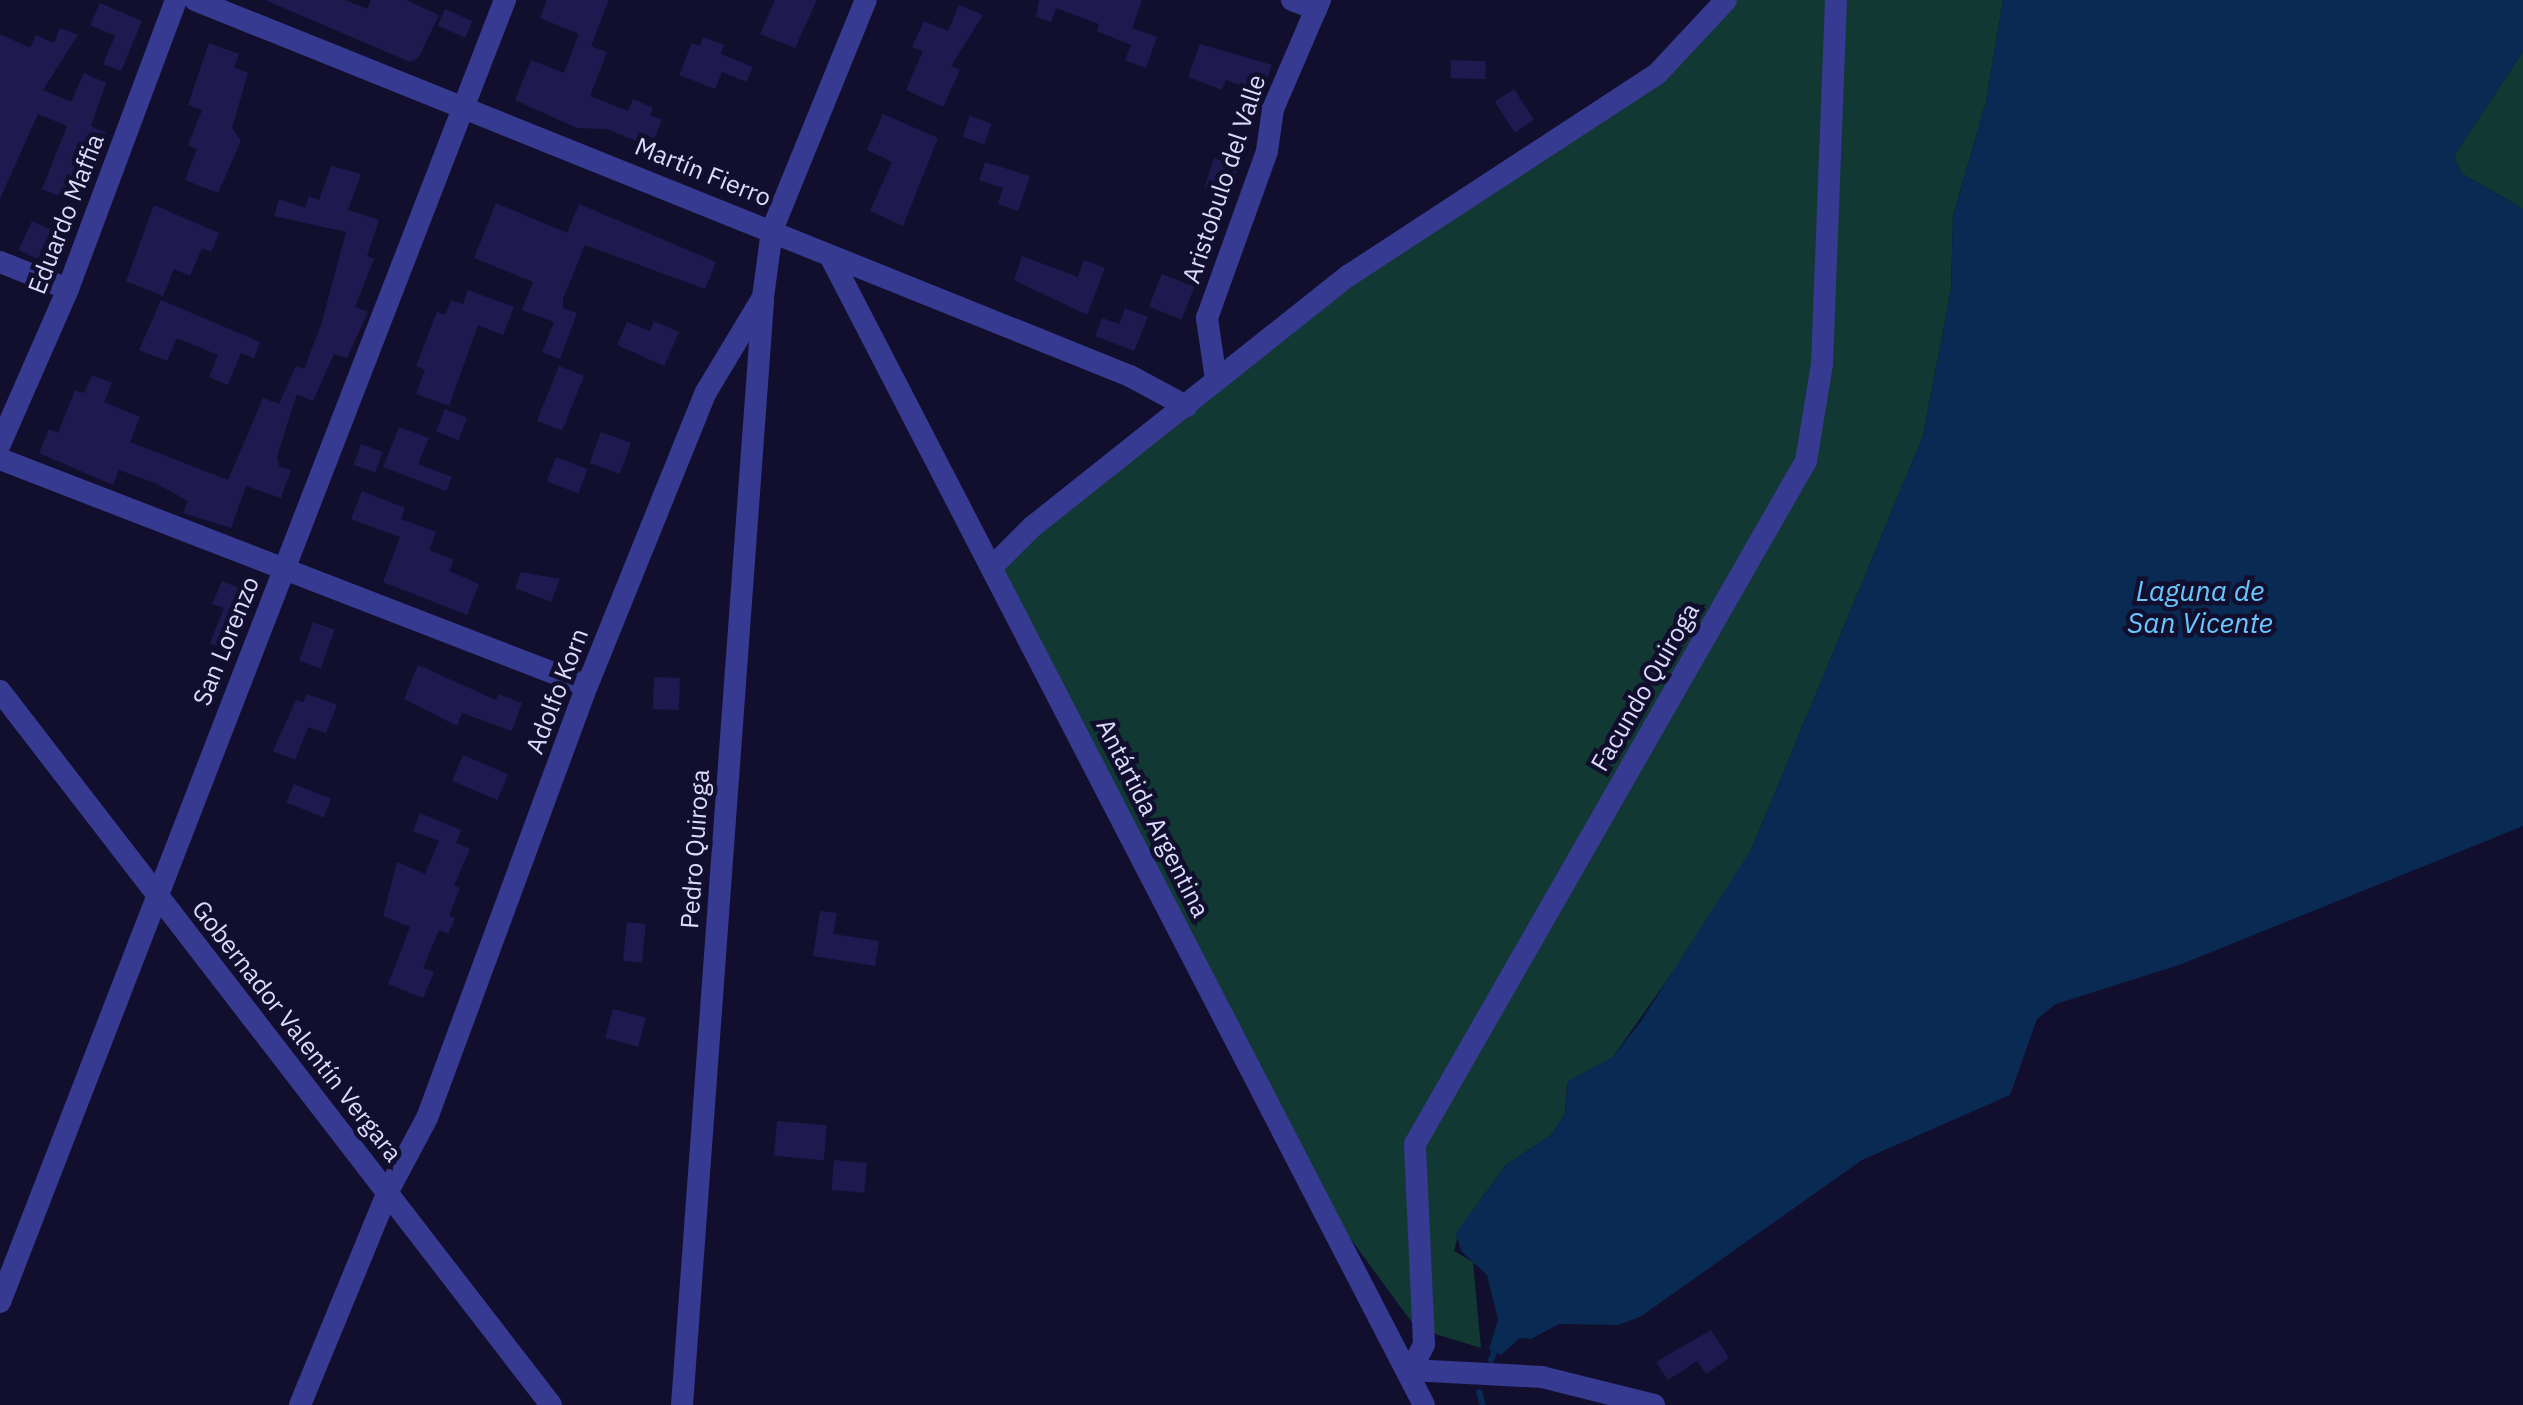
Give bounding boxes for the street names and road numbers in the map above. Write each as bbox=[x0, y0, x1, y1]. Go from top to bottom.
street label: Aristobulo del Valle bbox=[1176, 71, 1272, 287]
street label: Eduardo Maffia bbox=[22, 130, 110, 298]
street label: Martín Fierro bbox=[631, 131, 775, 213]
street label: San Lorenzo bbox=[187, 572, 265, 710]
street label: Facundo Quiroga bbox=[1585, 597, 1705, 777]
street label: Adolfo Korn bbox=[519, 624, 595, 758]
street label: Antártida Argentina bbox=[1090, 714, 1216, 922]
street label: Pedro Quiroga bbox=[674, 768, 716, 930]
street label: Gobernador Valentín Vergara bbox=[186, 894, 408, 1168]

